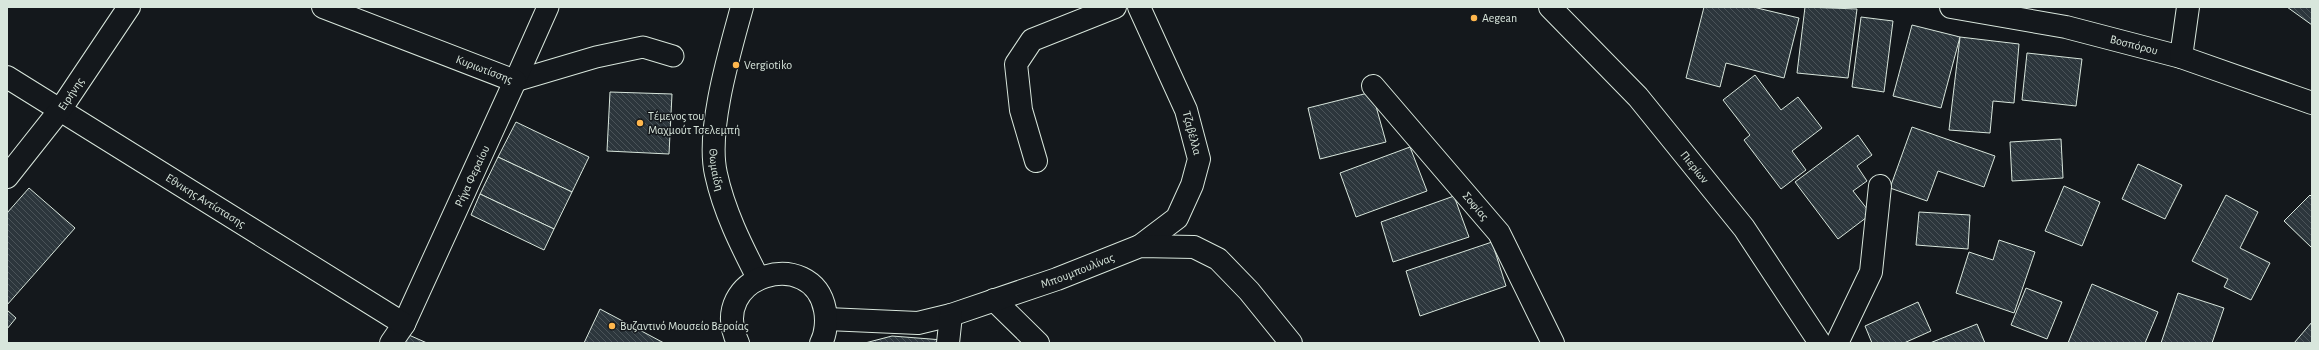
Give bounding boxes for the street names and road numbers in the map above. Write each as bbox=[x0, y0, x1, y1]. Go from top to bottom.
street label: Βοσπόρου bbox=[2109, 33, 2159, 57]
street label: Κυριωτίσσης bbox=[454, 53, 515, 87]
street label: Ειρήνης bbox=[56, 75, 87, 112]
street label: Τζαβέλλα bbox=[1181, 110, 1204, 156]
street label: Ρήγα Φεραίου bbox=[453, 143, 491, 209]
street label: Θωμαίδη bbox=[708, 148, 726, 192]
street label: Πιερίων bbox=[1678, 149, 1711, 186]
street label: Εθνικης Αντίστασης bbox=[164, 171, 248, 231]
street label: Σοφίας bbox=[1460, 189, 1491, 223]
street label: Μπουμπουλίνας bbox=[1039, 251, 1116, 290]

